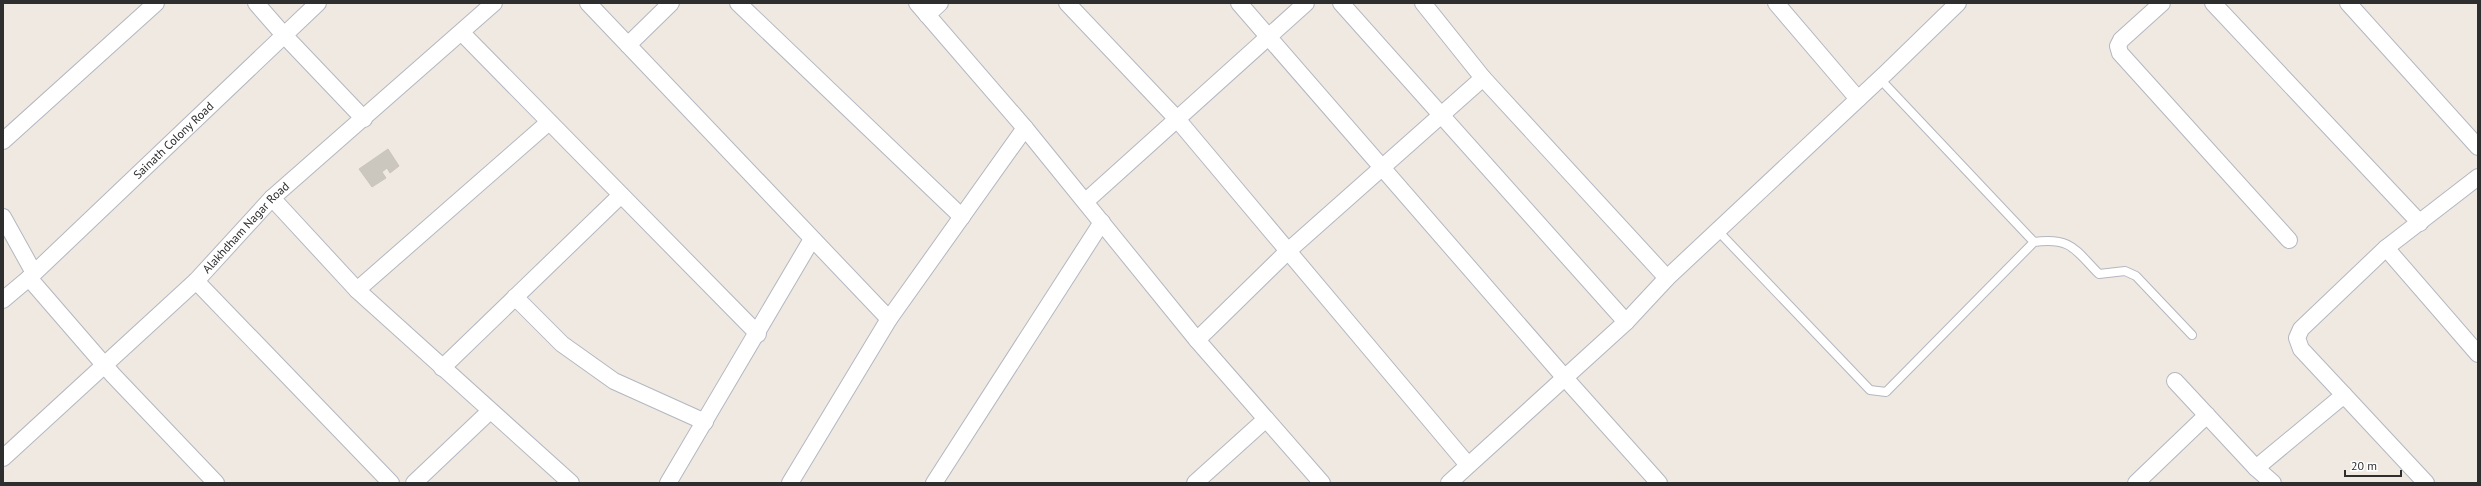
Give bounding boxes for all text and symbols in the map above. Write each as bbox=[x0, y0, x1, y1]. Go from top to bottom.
street label: Sainath Colony Road bbox=[130, 98, 216, 182]
street label: Alakhdham Nagar Road bbox=[199, 178, 292, 276]
scale bar bbox=[2345, 452, 2401, 478]
text: 20 m bbox=[2351, 458, 2377, 473]

